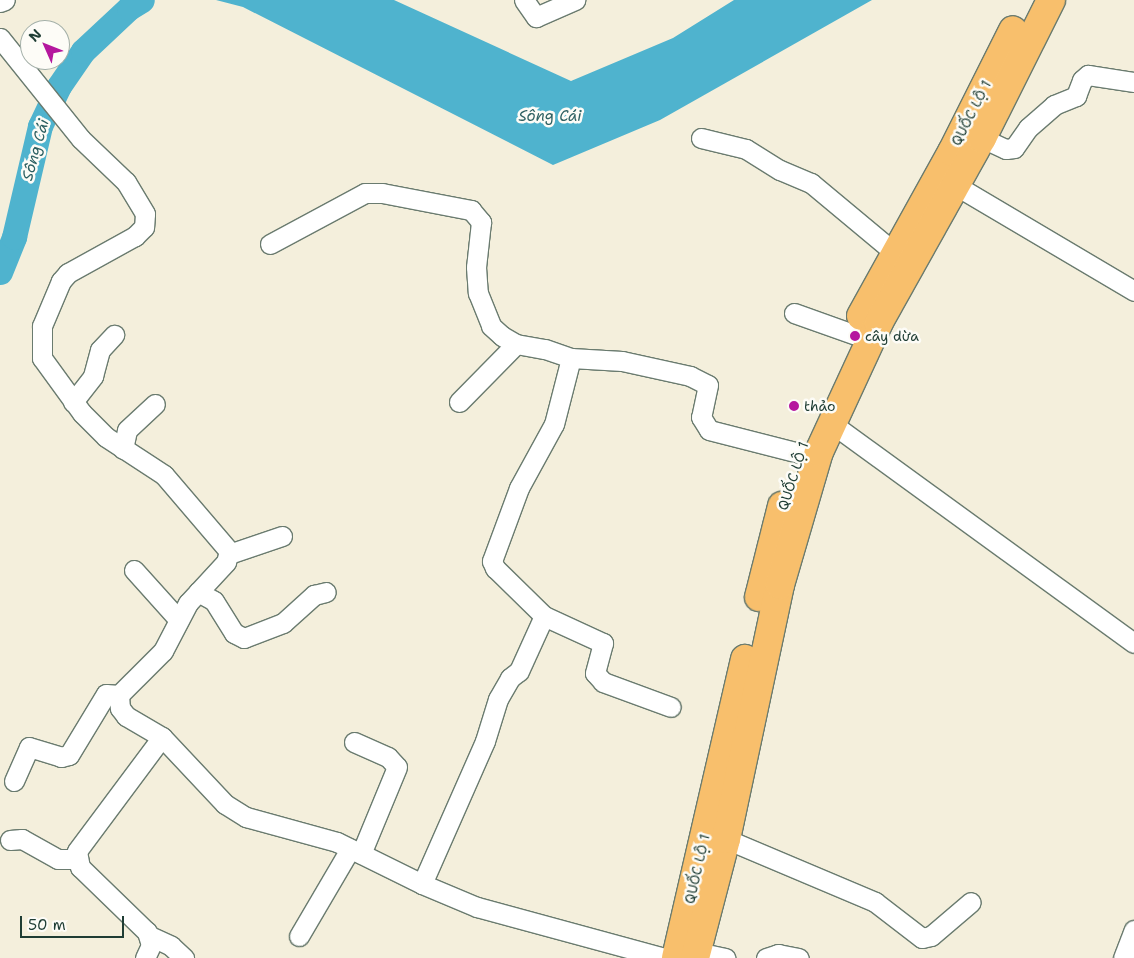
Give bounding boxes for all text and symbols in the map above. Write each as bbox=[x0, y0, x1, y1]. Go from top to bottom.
north arrow bbox=[20, 20, 70, 70]
text: N bbox=[25, 25, 45, 46]
street label: QUỐC LỘ 1 bbox=[947, 78, 995, 148]
water label: Sông Cái bbox=[518, 108, 582, 126]
water label: Sông Cái bbox=[19, 117, 53, 183]
place label: cây dừa bbox=[865, 328, 919, 344]
marker: cây dừa bbox=[849, 330, 861, 342]
place label: thảo bbox=[804, 398, 835, 414]
marker: thảo bbox=[788, 400, 800, 412]
street label: QUỐC LỘ 1 bbox=[774, 440, 812, 512]
street label: QUỐC LỘ 1 bbox=[681, 833, 713, 905]
scale bar bbox=[22, 906, 126, 938]
text: 50 m bbox=[28, 915, 66, 935]

